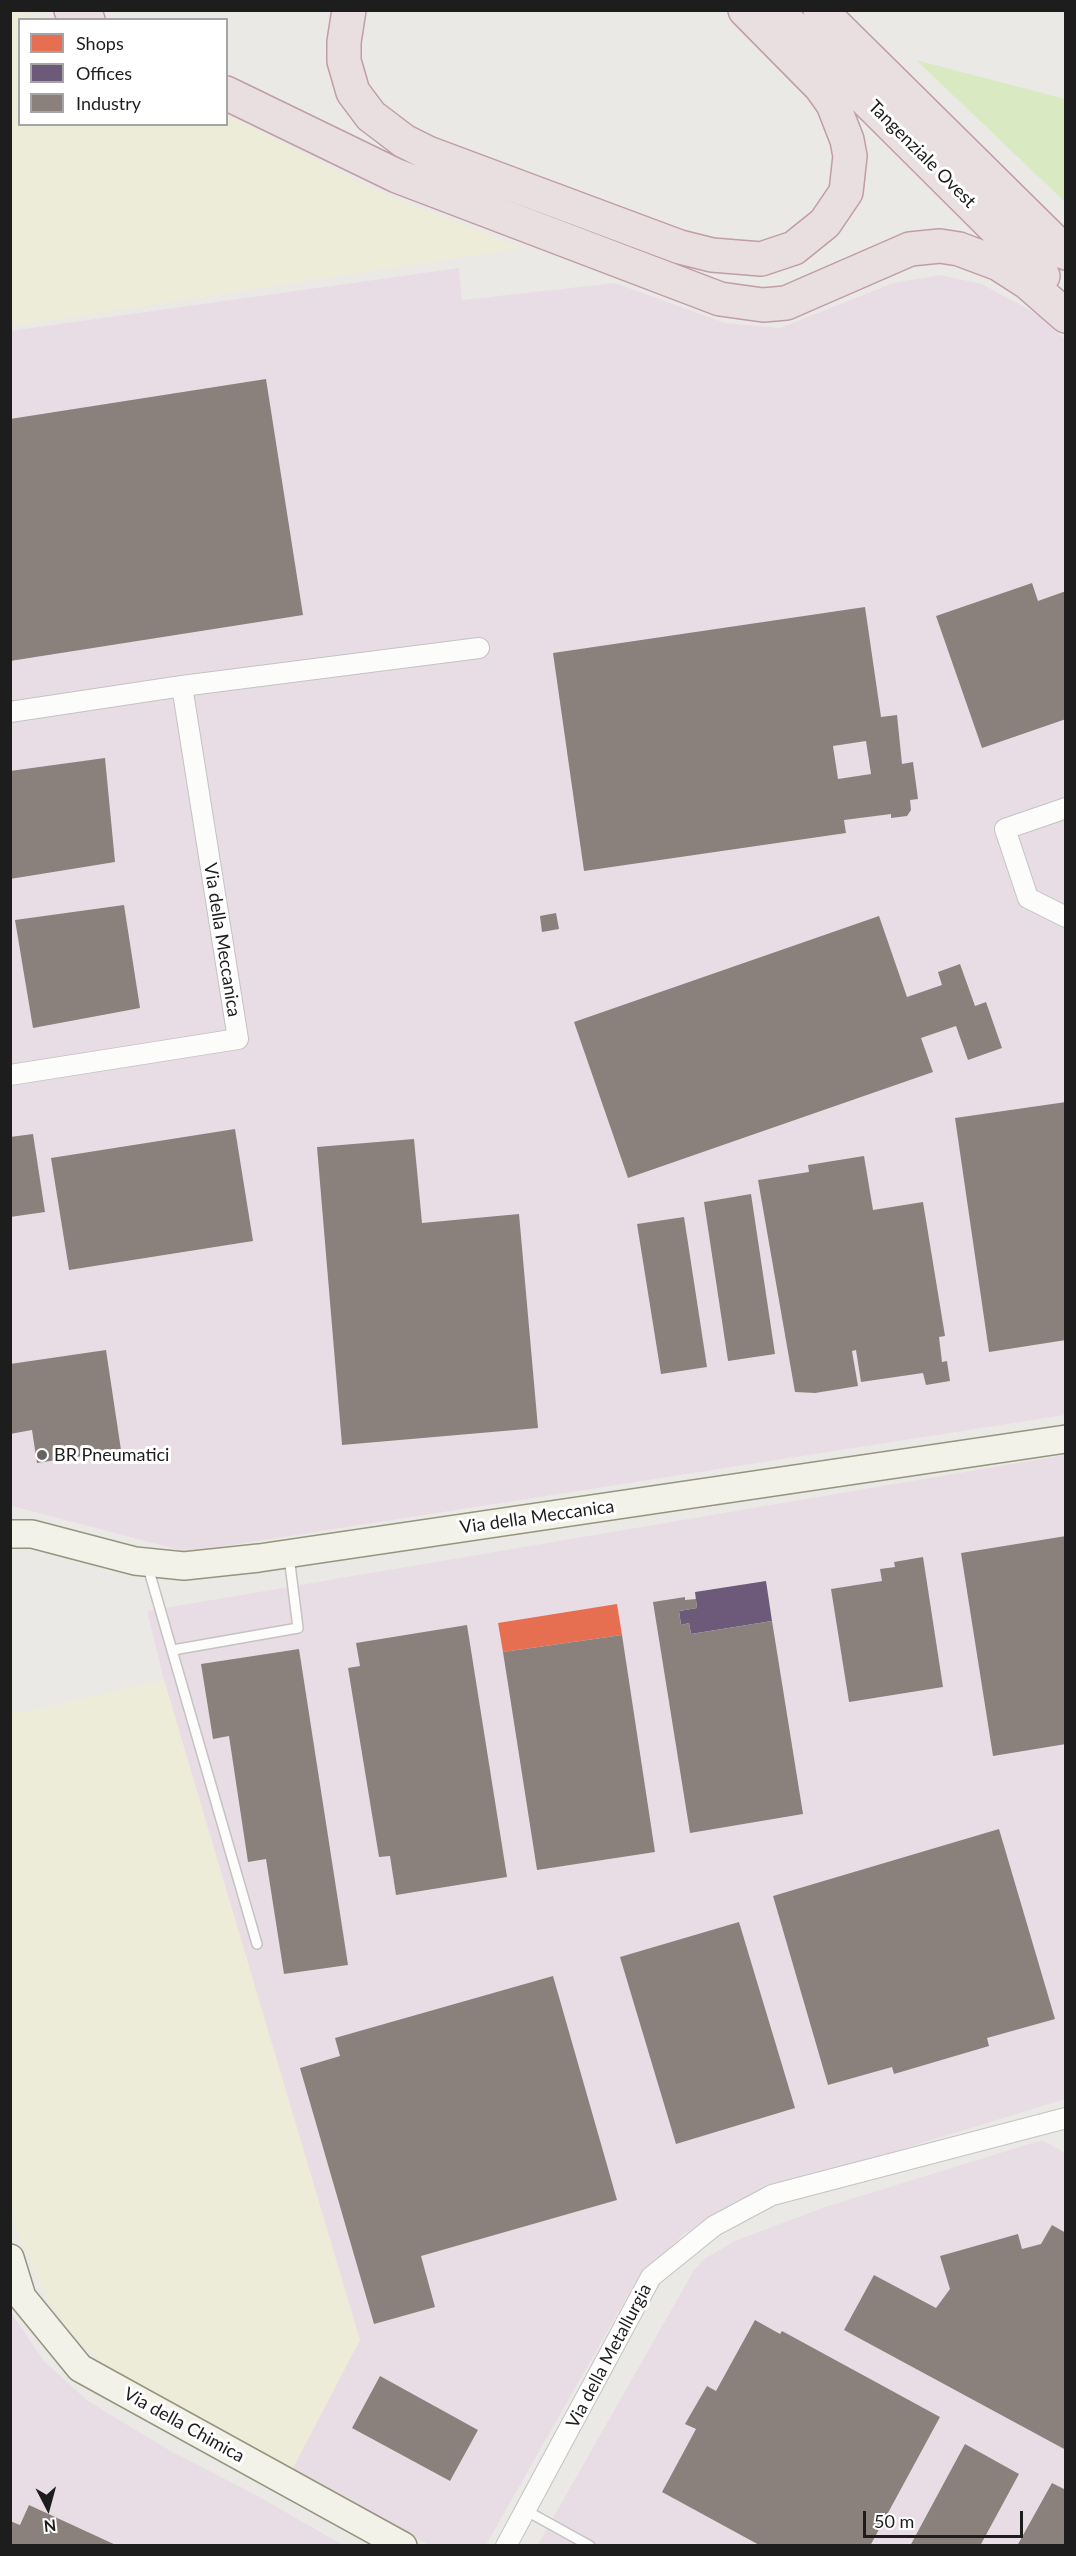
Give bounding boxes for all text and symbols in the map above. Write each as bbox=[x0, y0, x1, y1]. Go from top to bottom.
legend bbox=[18, 18, 228, 126]
text: Shops bbox=[76, 32, 124, 54]
text: Offices bbox=[76, 62, 132, 84]
text: Industry bbox=[76, 92, 141, 114]
street label: Tangenziale Ovest bbox=[864, 96, 980, 212]
street label: Via della Meccanica bbox=[199, 862, 245, 1018]
place label: BR Pneumatici bbox=[54, 1444, 169, 1466]
marker: BR Pneumatici bbox=[35, 1448, 49, 1462]
street label: Via della Meccanica bbox=[458, 1495, 616, 1539]
street label: Via della Metallurgia bbox=[562, 2280, 656, 2432]
street label: Via della Chimica bbox=[120, 2383, 248, 2467]
north arrow bbox=[18, 2478, 78, 2538]
scale bar bbox=[866, 2499, 1026, 2537]
text: 50 m bbox=[874, 2510, 914, 2532]
text: N bbox=[43, 2516, 57, 2536]

